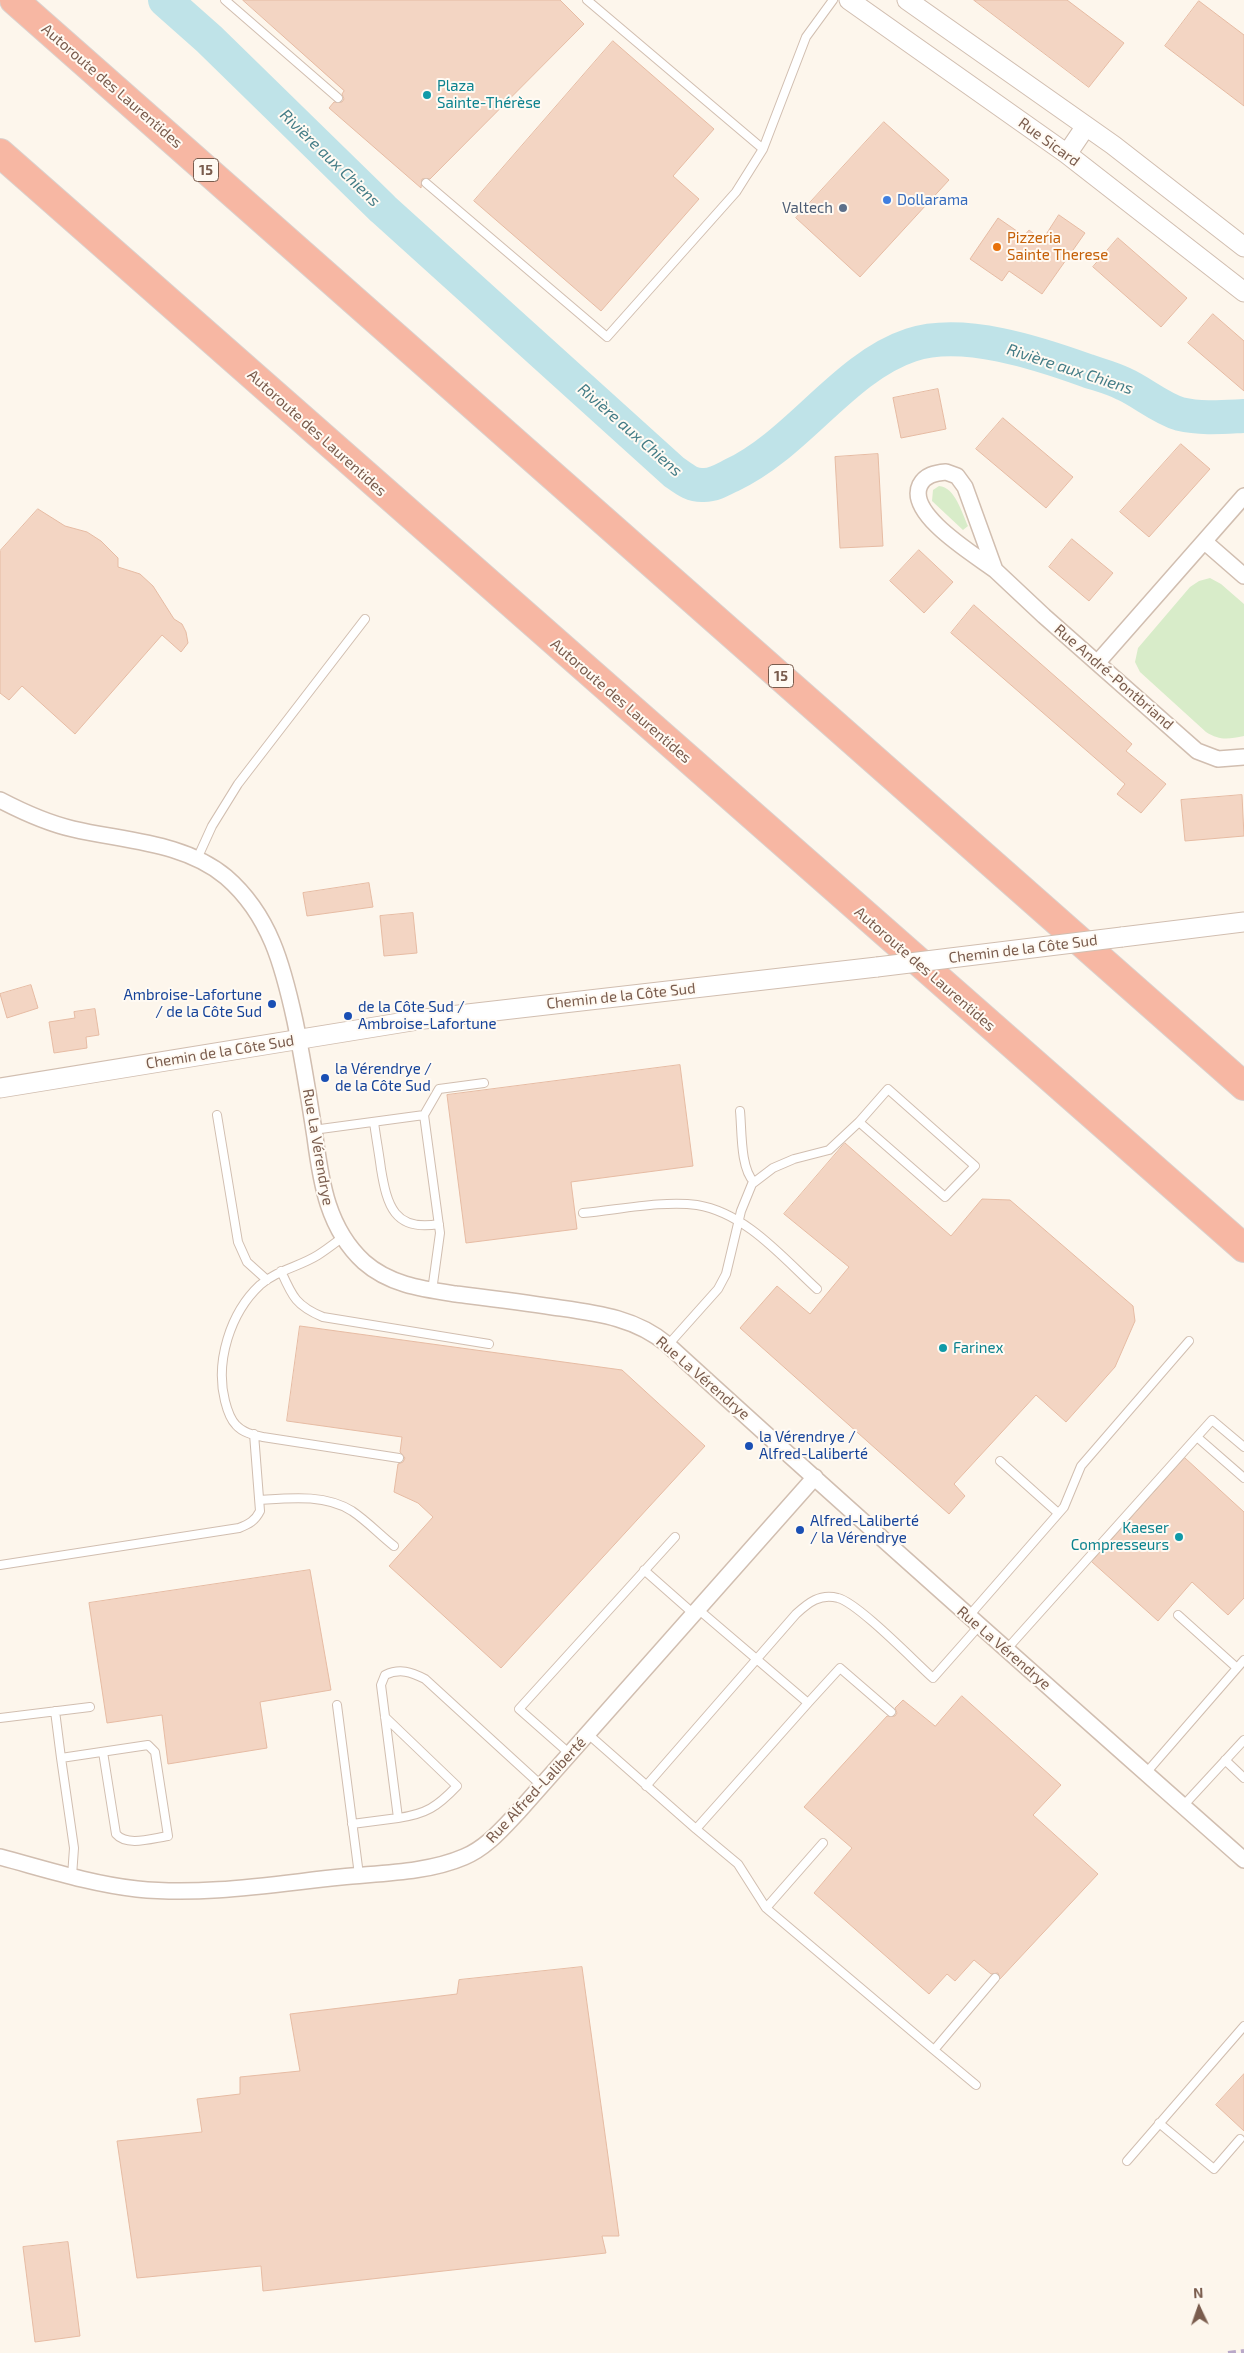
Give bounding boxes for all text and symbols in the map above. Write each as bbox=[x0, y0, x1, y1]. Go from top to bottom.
street label: Autoroute des Laurentides bbox=[38, 20, 186, 152]
place label: Plaza Sainte-Thérèse bbox=[437, 77, 541, 112]
marker: Plaza Sainte-Thérèse bbox=[421, 89, 433, 101]
water label: Rivière aux Chiens bbox=[276, 105, 384, 211]
street label: Rue Sicard bbox=[1015, 114, 1083, 170]
road number: 15 bbox=[194, 158, 218, 182]
place label: Dollarama bbox=[897, 191, 968, 209]
marker: Dollarama bbox=[881, 194, 893, 206]
place label: Valtech bbox=[782, 199, 833, 217]
marker: Valtech bbox=[837, 202, 849, 214]
place label: Pizzeria Sainte Therese bbox=[1007, 229, 1108, 264]
marker: Pizzeria Sainte Therese bbox=[991, 241, 1003, 253]
water label: Rivière aux Chiens bbox=[1004, 340, 1136, 398]
street label: Autoroute des Laurentides bbox=[244, 366, 390, 500]
water label: Rivière aux Chiens bbox=[574, 380, 686, 480]
street label: Rue André-Pontbriand bbox=[1051, 620, 1177, 734]
street label: Autoroute des Laurentides bbox=[547, 635, 695, 767]
road number: 15 bbox=[768, 664, 794, 688]
street label: Autoroute des Laurentides bbox=[851, 903, 999, 1035]
street label: Chemin de la Côte Sud bbox=[947, 931, 1099, 967]
street label: Chemin de la Côte Sud bbox=[545, 979, 697, 1013]
place label: Ambroise-Lafortune / de la Côte Sud bbox=[123, 986, 262, 1021]
marker: Ambroise-Lafortune / de la Côte Sud bbox=[266, 998, 278, 1010]
place label: de la Côte Sud / Ambroise-Lafortune bbox=[358, 998, 497, 1033]
marker: de la Côte Sud / Ambroise-Lafortune bbox=[342, 1010, 354, 1022]
street label: Chemin de la Côte Sud bbox=[145, 1031, 295, 1073]
place label: la Vérendrye / de la Côte Sud bbox=[335, 1060, 432, 1095]
marker: la Vérendrye / de la Côte Sud bbox=[319, 1072, 331, 1084]
street label: Rue La Vérendrye bbox=[299, 1087, 337, 1207]
street label: Rue La Vérendrye bbox=[652, 1332, 754, 1424]
place label: Farinex bbox=[953, 1339, 1003, 1357]
marker: Farinex bbox=[937, 1342, 949, 1354]
place label: la Vérendrye / Alfred-Laliberté bbox=[759, 1428, 868, 1463]
marker: la Vérendrye / Alfred-Laliberté bbox=[743, 1440, 755, 1452]
place label: Alfred-Laliberté / la Vérendrye bbox=[810, 1512, 919, 1547]
place label: Kaeser Compresseurs bbox=[1071, 1519, 1169, 1554]
marker: Alfred-Laliberté / la Vérendrye bbox=[794, 1524, 806, 1536]
marker: Kaeser Compresseurs bbox=[1173, 1531, 1185, 1543]
street label: Rue La Vérendrye bbox=[953, 1602, 1055, 1694]
street label: Rue Alfred-Laliberté bbox=[482, 1733, 590, 1847]
north arrow bbox=[1174, 2283, 1224, 2333]
text: N bbox=[1193, 2284, 1204, 2301]

